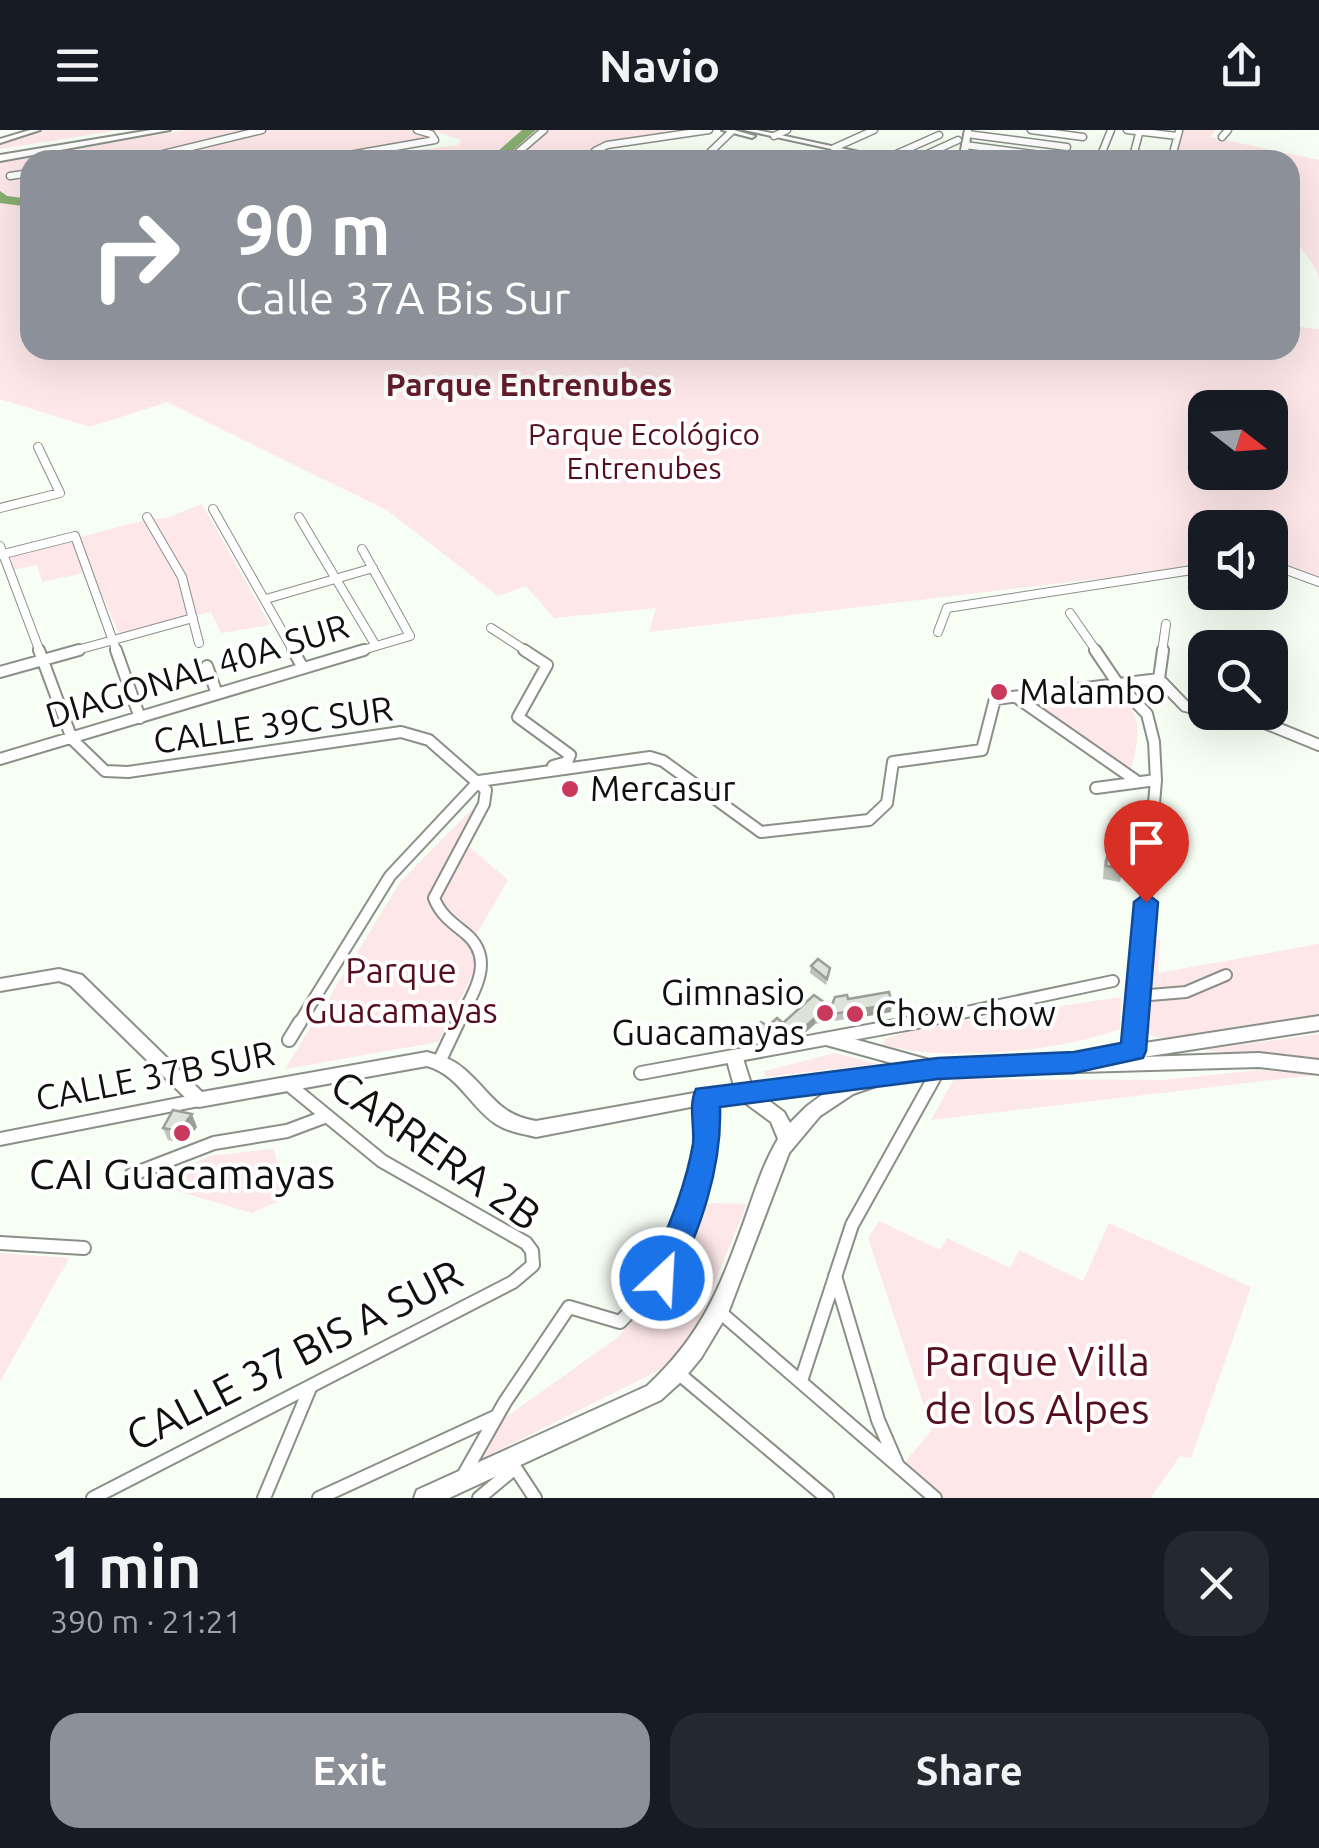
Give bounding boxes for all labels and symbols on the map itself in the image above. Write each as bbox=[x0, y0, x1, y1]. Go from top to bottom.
district label: Parque Entrenubes bbox=[386, 366, 672, 402]
north arrow bbox=[1188, 390, 1288, 490]
park label: Parque Ecológico Entrenubes bbox=[528, 417, 760, 485]
street label: DIAGONAL 40A SUR bbox=[41, 605, 353, 735]
place label: Malambo bbox=[1019, 671, 1166, 711]
marker: Malambo bbox=[988, 681, 1010, 703]
street label: CALLE 39C SUR bbox=[151, 687, 395, 761]
place label: Mercasur bbox=[590, 768, 736, 808]
marker: Mercasur bbox=[559, 778, 581, 800]
pin bbox=[1104, 800, 1189, 903]
park label: Parque Guacamayas bbox=[304, 950, 498, 1030]
place label: Gimnasio Guacamayas bbox=[611, 972, 805, 1052]
place label: Chow chow bbox=[875, 993, 1056, 1033]
marker: Gimnasio Guacamayas bbox=[814, 1002, 836, 1024]
marker: Chow chow bbox=[844, 1003, 866, 1025]
street label: CALLE 37B SUR bbox=[32, 1032, 277, 1118]
street label: CARRERA 2B bbox=[323, 1060, 550, 1239]
marker: CAI Guacamayas bbox=[171, 1122, 193, 1144]
place label: CAI Guacamayas bbox=[29, 1150, 335, 1197]
position arrow bbox=[610, 1226, 714, 1330]
street label: CALLE 37 BIS A SUR bbox=[118, 1250, 469, 1459]
park label: Parque Villa de los Alpes bbox=[924, 1337, 1150, 1432]

